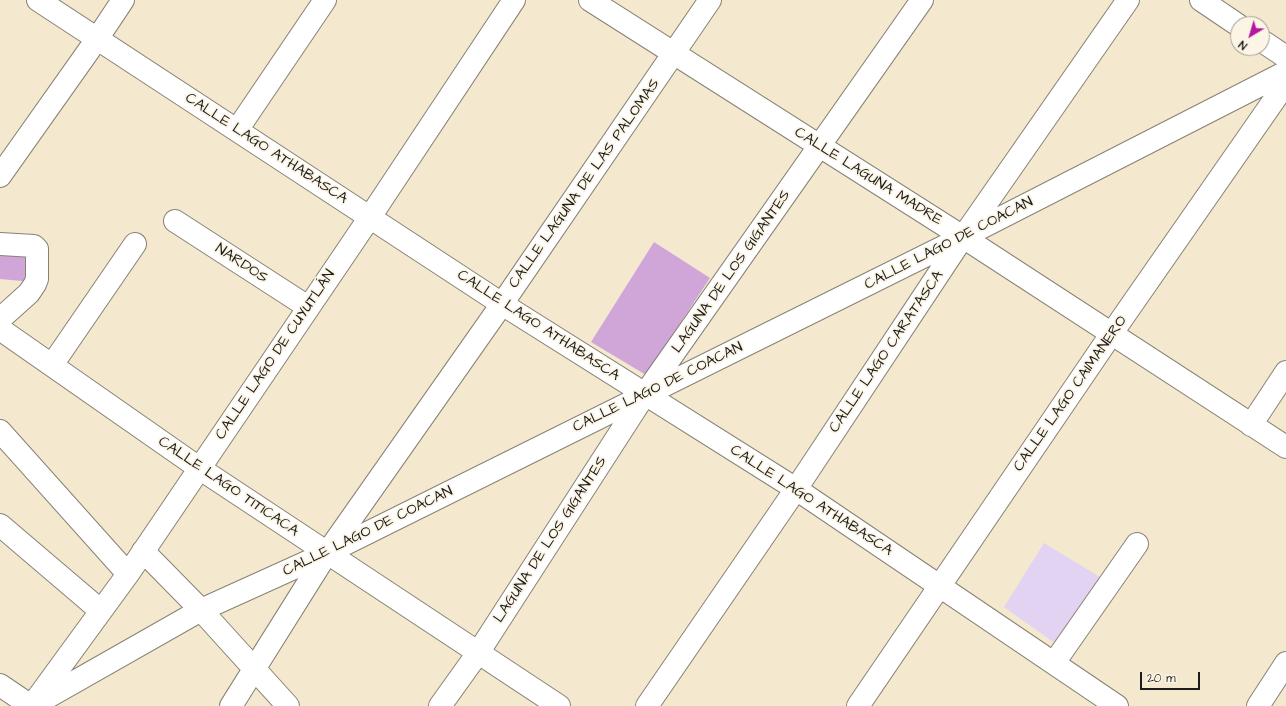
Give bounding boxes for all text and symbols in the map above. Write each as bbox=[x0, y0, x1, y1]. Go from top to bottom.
north arrow bbox=[1230, 16, 1270, 56]
text: N bbox=[1236, 37, 1250, 53]
street label: CALLE LAGUNA DE LAS PALOMAS bbox=[506, 76, 664, 292]
street label: CALLE LAGO ATHABASCA bbox=[181, 90, 351, 208]
street label: CALLE LAGUNA MADRE bbox=[791, 124, 945, 230]
street label: LAGUNA DE LOS GIGANTES bbox=[669, 187, 795, 357]
street label: CALLE LAGO DE COACAN bbox=[862, 194, 1036, 294]
street label: NARDOS bbox=[211, 240, 271, 288]
street label: CALLE LAGO DE CUYUTLÁN bbox=[212, 267, 340, 443]
street label: CALLE LAGO ATHABASCA bbox=[453, 267, 623, 385]
street label: CALLE LAGO CARATASCA bbox=[826, 268, 948, 436]
street label: CALLE LAGO CAIMANERO bbox=[1010, 313, 1132, 475]
street label: CALLE LAGO DE COACAN bbox=[570, 339, 746, 437]
street label: CALLE LAGO TITICACA bbox=[154, 433, 302, 541]
street label: CALLE LAGO ATHABASCA bbox=[726, 442, 896, 560]
street label: LAGUNA DE LOS GIGANTES bbox=[491, 454, 611, 626]
street label: CALLE LAGO DE COACAN bbox=[280, 483, 456, 581]
scale bar bbox=[1142, 664, 1202, 690]
text: 20 m bbox=[1147, 670, 1176, 687]

